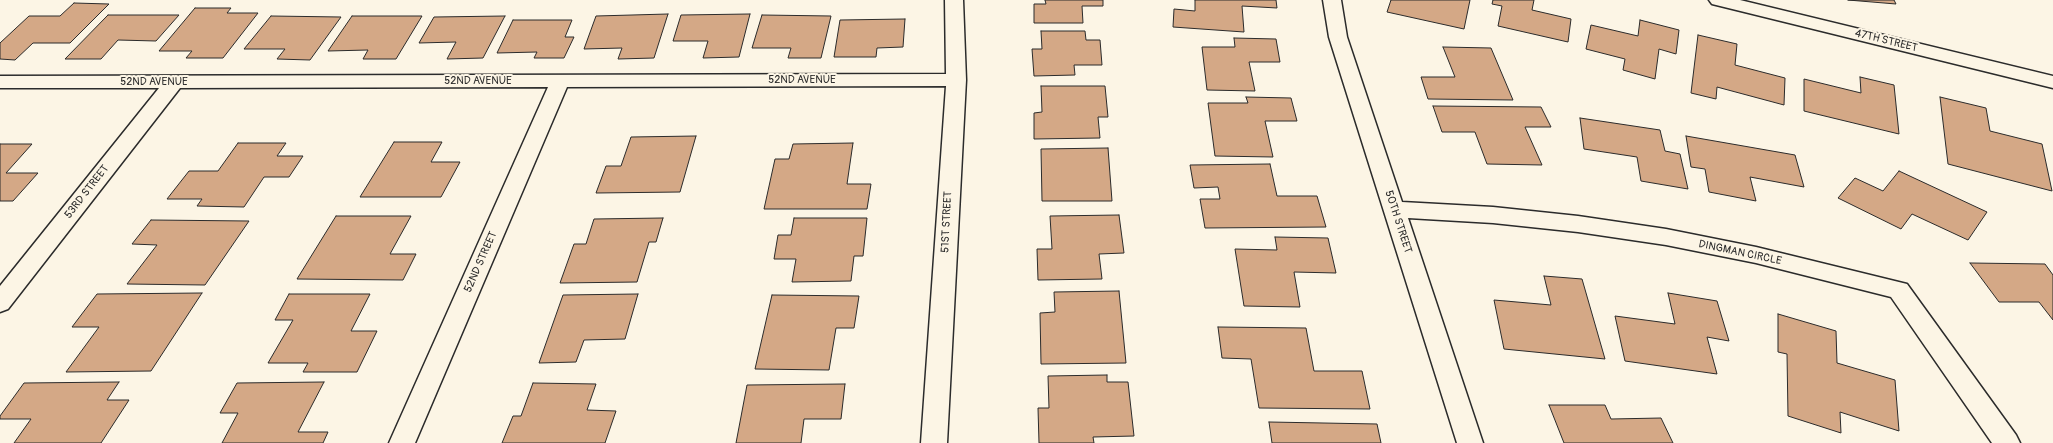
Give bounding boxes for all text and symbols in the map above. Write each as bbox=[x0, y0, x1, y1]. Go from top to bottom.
street label: 47TH STREET bbox=[1853, 27, 1919, 55]
street label: 52ND AVENUE bbox=[768, 73, 836, 87]
street label: 52ND AVENUE bbox=[444, 74, 512, 88]
street label: 52ND AVENUE bbox=[120, 75, 188, 89]
street label: 53RD STREET bbox=[62, 163, 112, 221]
street label: 50TH STREET bbox=[1382, 189, 1414, 255]
street label: 51ST STREET bbox=[939, 191, 955, 253]
street label: 52ND STREET bbox=[462, 230, 500, 294]
street label: DINGMAN CIRCLE bbox=[1697, 238, 1783, 268]

